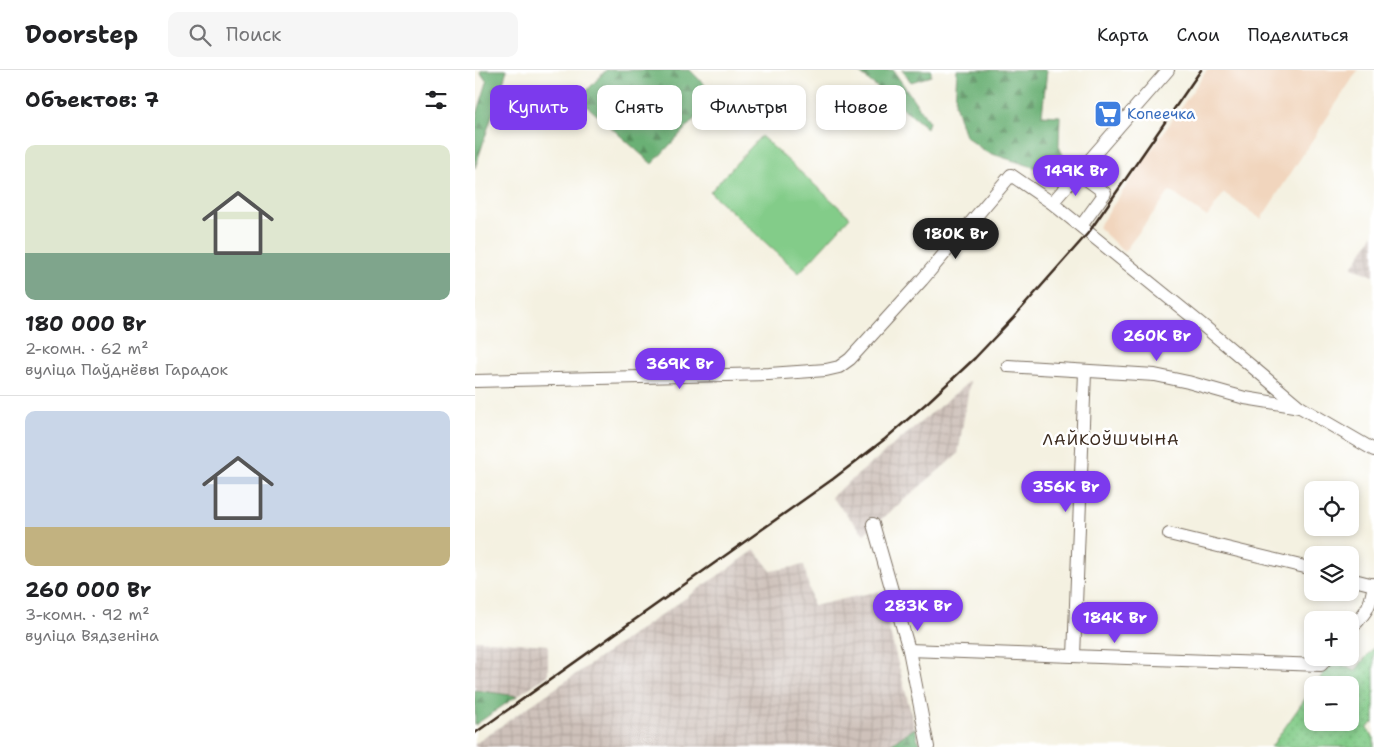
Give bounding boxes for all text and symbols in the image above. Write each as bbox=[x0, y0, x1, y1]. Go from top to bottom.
search box bbox=[168, 12, 518, 57]
text: Doorstep bbox=[25, 19, 138, 51]
icon: search bbox=[186, 21, 214, 49]
text: Поиск bbox=[226, 22, 281, 47]
text: Карта bbox=[1097, 23, 1148, 47]
text: Слои bbox=[1176, 23, 1220, 47]
text: Поделиться bbox=[1248, 23, 1349, 47]
chip: Купить bbox=[490, 85, 587, 130]
chip: Снять bbox=[597, 85, 682, 130]
chip: Фильтры bbox=[692, 85, 806, 130]
chip: Новое bbox=[816, 85, 906, 130]
text: Объектов: 7 bbox=[25, 86, 159, 114]
icon: filters bbox=[422, 86, 450, 114]
supermarket icon: Копеечка bbox=[1093, 99, 1123, 129]
place label: Копеечка bbox=[1127, 104, 1196, 124]
pin: 149K Br bbox=[1030, 154, 1122, 197]
text: 149K Br bbox=[1044, 160, 1108, 181]
icon: home bbox=[193, 178, 283, 268]
pin: 180K Br bbox=[910, 218, 1002, 260]
text: 180K Br bbox=[924, 223, 988, 244]
text: 180 000 Br bbox=[25, 310, 147, 338]
pin: 260K Br bbox=[1111, 320, 1203, 362]
text: 260K Br bbox=[1123, 325, 1191, 346]
text: 2-комн. · 62 m² bbox=[25, 338, 149, 359]
pin: 369K Br bbox=[634, 348, 726, 390]
text: 369K Br bbox=[646, 353, 714, 374]
text: вуліца Паўднёвы Гарадок bbox=[25, 359, 228, 380]
district label: ЛАЙКОЎШЧЫНА bbox=[1042, 429, 1180, 450]
icon: home bbox=[193, 443, 283, 533]
pin: 356K Br bbox=[1020, 470, 1112, 513]
text: 356K Br bbox=[1032, 476, 1100, 497]
map controls bbox=[1304, 481, 1359, 731]
button: locate bbox=[1304, 481, 1359, 536]
button: layers bbox=[1304, 546, 1359, 601]
text: 260 000 Br bbox=[25, 576, 151, 604]
pin: 283K Br bbox=[872, 590, 964, 632]
text: 283K Br bbox=[884, 595, 952, 616]
pin: 184K Br bbox=[1069, 602, 1161, 644]
text: 3-комн. · 92 m² bbox=[25, 604, 150, 625]
text: 184K Br bbox=[1083, 607, 1147, 628]
button: + bbox=[1304, 611, 1359, 666]
text: вуліца Вядзеніна bbox=[25, 625, 159, 646]
button: − bbox=[1304, 676, 1359, 731]

